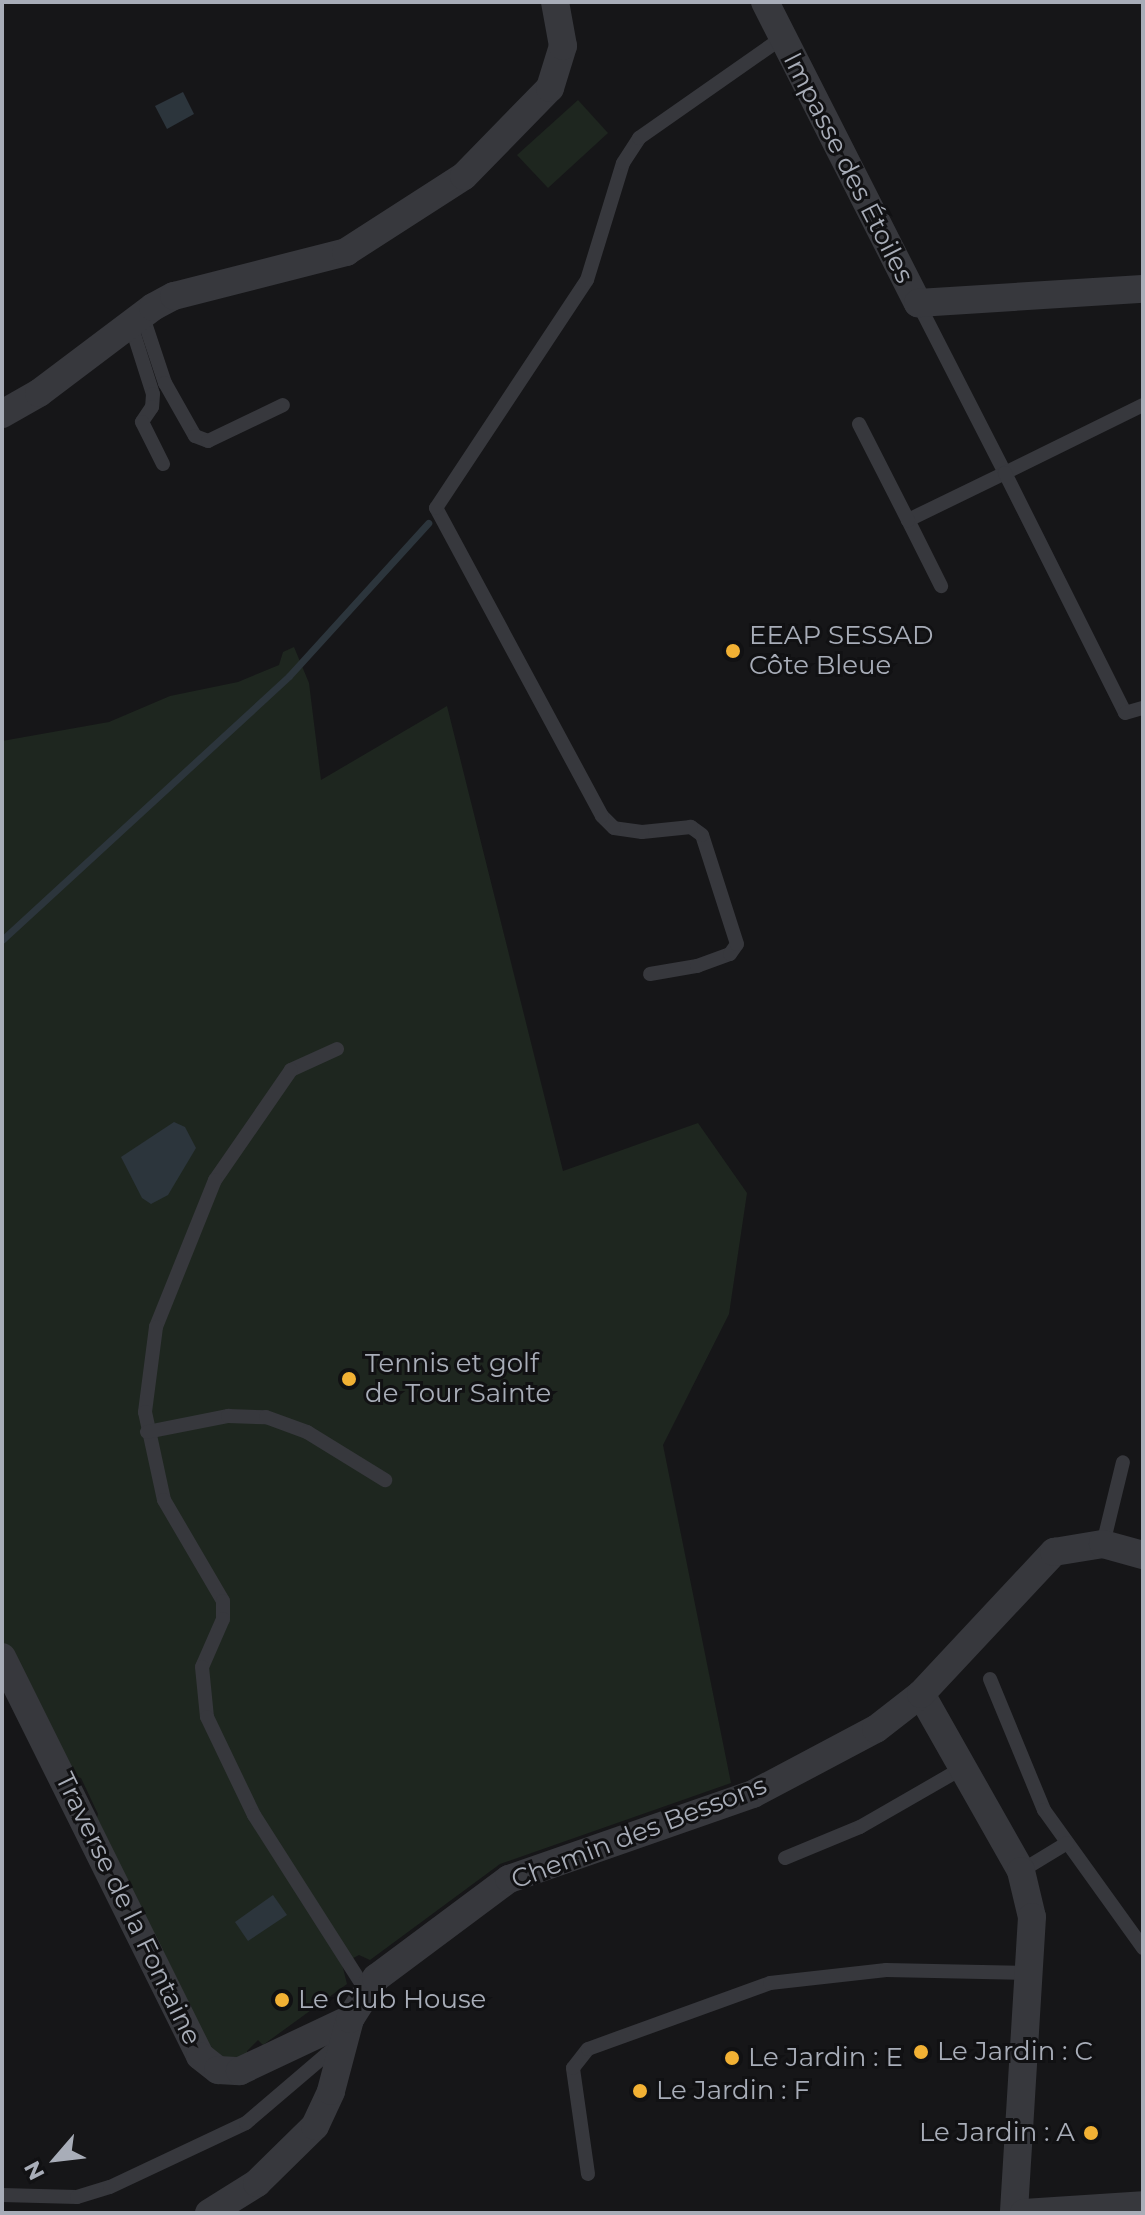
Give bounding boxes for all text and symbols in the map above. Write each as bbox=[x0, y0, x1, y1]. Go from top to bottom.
street label: Impasse des Étoiles bbox=[776, 47, 920, 289]
place label: EEAP SESSAD Côte Bleue bbox=[749, 620, 933, 682]
marker: EEAP SESSAD Côte Bleue bbox=[724, 642, 742, 660]
place label: Tennis et golf de Tour Sainte bbox=[365, 1348, 551, 1410]
marker: Tennis et golf de Tour Sainte bbox=[340, 1370, 358, 1388]
street label: Traverse de la Fontaine bbox=[48, 1768, 208, 2050]
street label: Chemin des Bessons bbox=[507, 1770, 771, 1896]
place label: Le Club House bbox=[298, 1984, 486, 2016]
marker: Le Club House bbox=[273, 1991, 291, 2009]
place label: Le Jardin : C bbox=[937, 2036, 1093, 2068]
place label: Le Jardin : E bbox=[748, 2042, 903, 2074]
marker: Le Jardin : C bbox=[912, 2043, 930, 2061]
marker: Le Jardin : E bbox=[723, 2049, 741, 2067]
place label: Le Jardin : F bbox=[656, 2075, 810, 2107]
marker: Le Jardin : F bbox=[631, 2082, 649, 2100]
place label: Le Jardin : A bbox=[919, 2117, 1075, 2149]
north arrow bbox=[16, 2119, 96, 2199]
marker: Le Jardin : A bbox=[1082, 2124, 1100, 2142]
text: N bbox=[18, 2156, 50, 2185]

